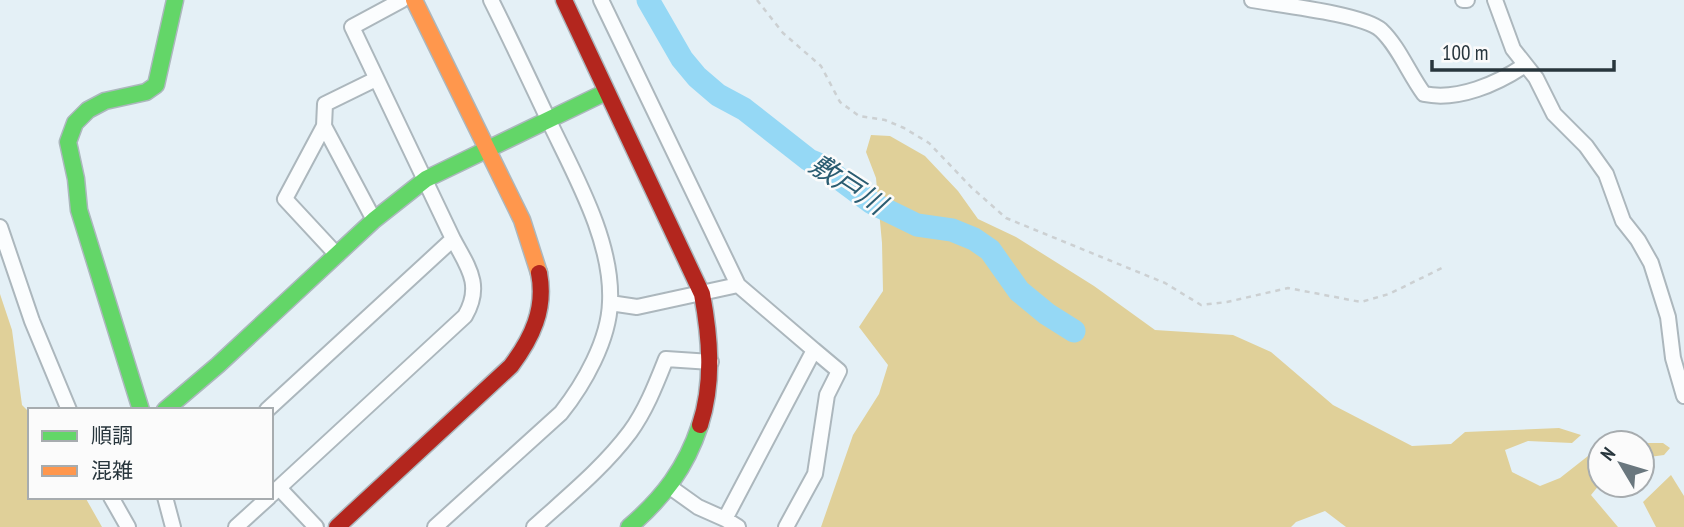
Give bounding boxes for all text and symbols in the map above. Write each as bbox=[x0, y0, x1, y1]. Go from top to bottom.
scale bar bbox=[1432, 28, 1614, 72]
text: 100 m bbox=[1442, 39, 1488, 66]
water label: 敷戸川 bbox=[803, 145, 896, 224]
legend bbox=[28, 408, 273, 499]
text: 順調 bbox=[91, 422, 133, 449]
north arrow bbox=[1586, 429, 1656, 499]
text: N bbox=[1595, 442, 1620, 465]
text: 混雑 bbox=[91, 457, 133, 484]

